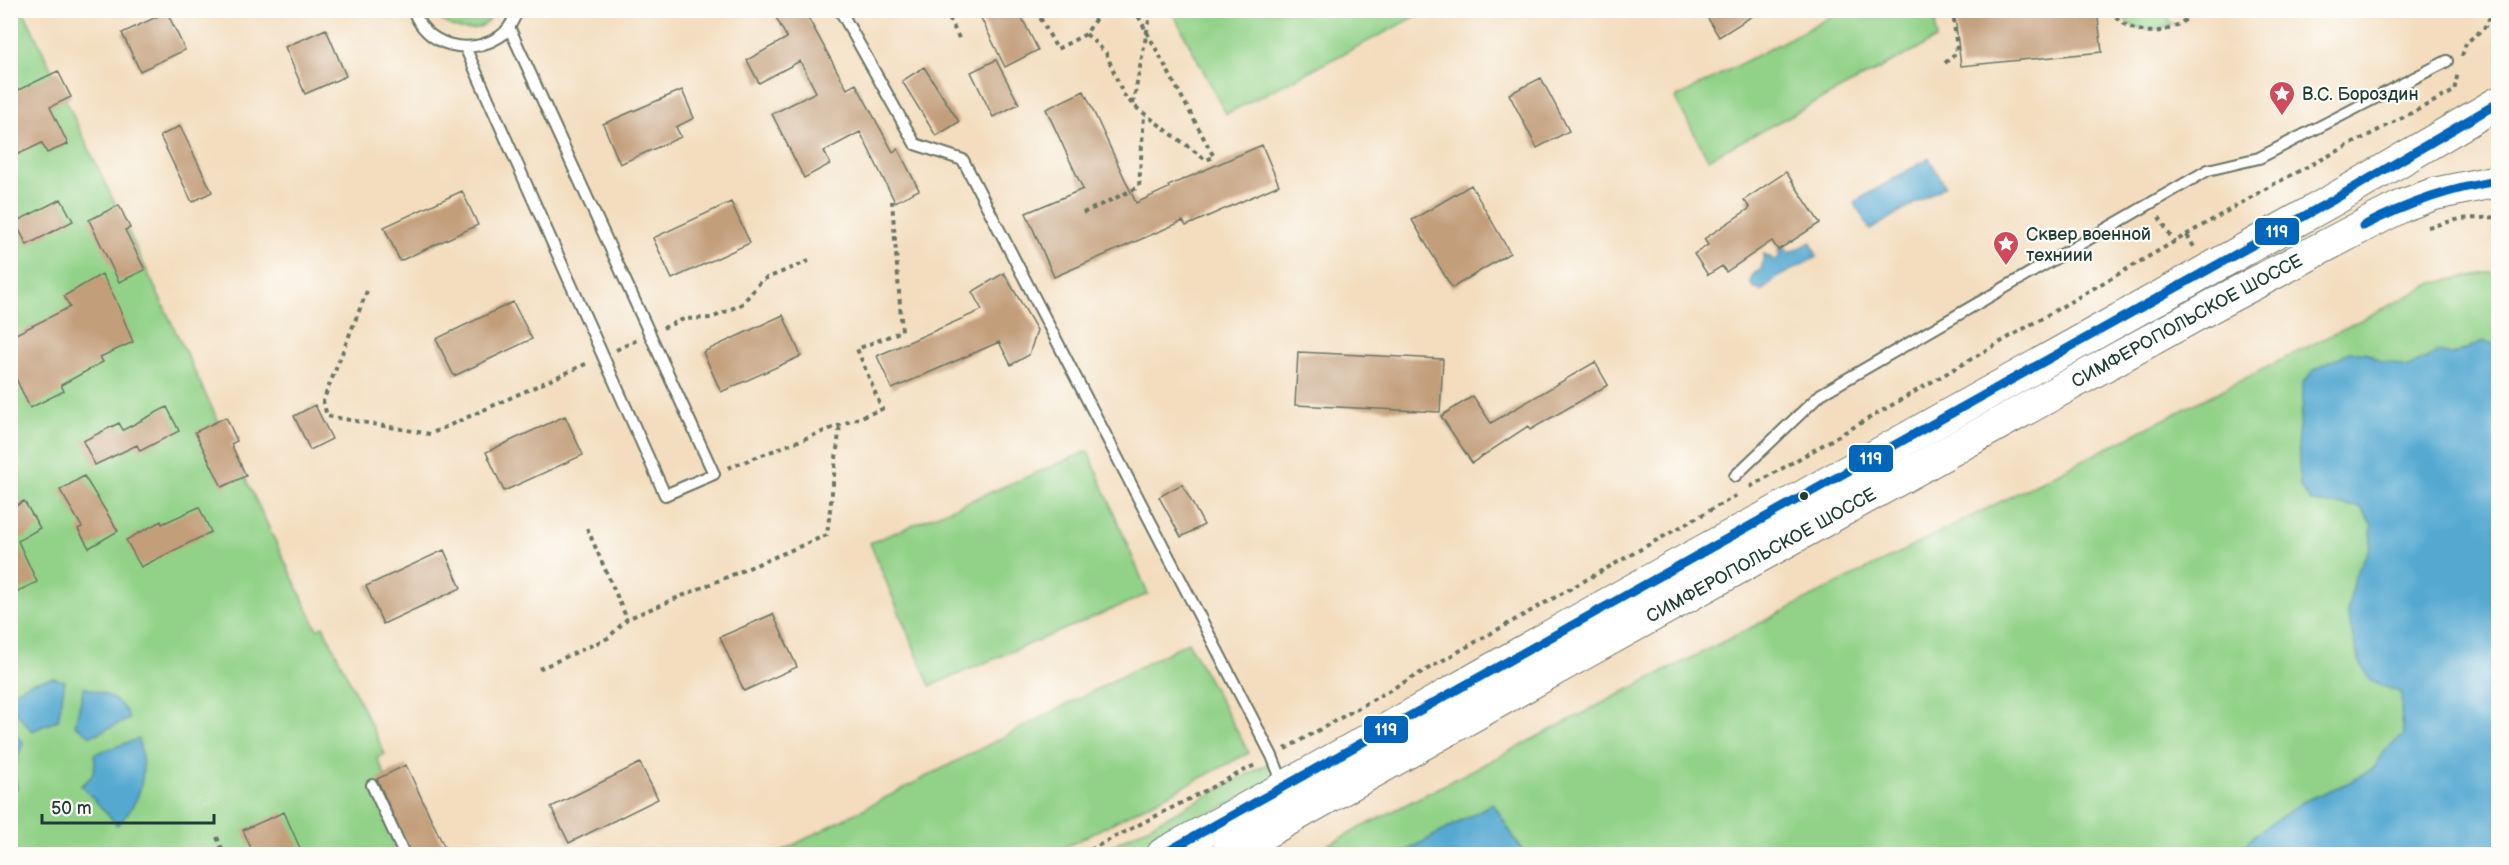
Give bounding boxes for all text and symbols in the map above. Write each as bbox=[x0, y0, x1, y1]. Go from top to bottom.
place icon: В.С. Бороздин bbox=[2267, 79, 2297, 117]
place label: В.С. Бороздин bbox=[2302, 84, 2419, 105]
line badge: 119 bbox=[2254, 217, 2300, 246]
text: 119 bbox=[2266, 223, 2288, 242]
place label: Сквер военной техниии bbox=[2026, 224, 2151, 266]
place icon: Сквер военной техниии bbox=[1991, 229, 2021, 267]
street label: СИМФЕРОПОЛЬСКОЕ ШОССЕ bbox=[2068, 250, 2306, 392]
line badge: 119 bbox=[1848, 444, 1894, 473]
text: 119 bbox=[1860, 450, 1882, 469]
street label: СИМФЕРОПОЛЬСКОЕ ШОССЕ bbox=[1643, 483, 1880, 627]
unlabelled marker bbox=[1798, 490, 1810, 502]
line badge: 119 bbox=[1363, 715, 1409, 744]
text: 119 bbox=[1375, 721, 1397, 740]
scale bar bbox=[42, 787, 214, 825]
text: 50 m bbox=[51, 798, 92, 819]

